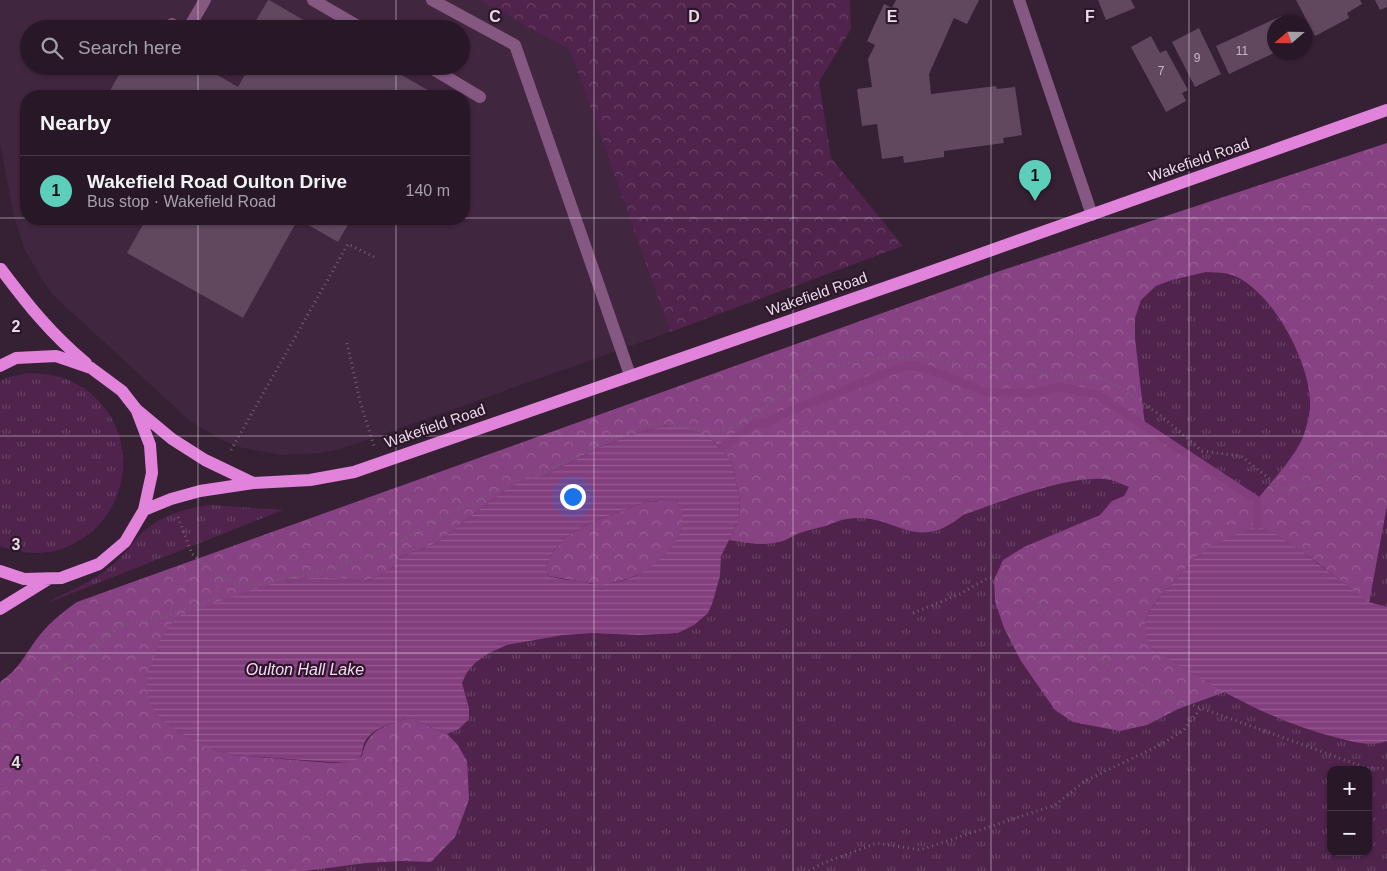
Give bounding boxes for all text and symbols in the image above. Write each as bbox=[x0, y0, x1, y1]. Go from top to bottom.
text: C bbox=[489, 8, 501, 25]
text: D bbox=[688, 8, 700, 25]
text: E bbox=[887, 8, 898, 25]
text: F bbox=[1085, 8, 1095, 25]
north arrow bbox=[1267, 15, 1312, 60]
search box bbox=[20, 20, 470, 75]
icon: search bbox=[38, 34, 66, 62]
text: Search here bbox=[78, 37, 182, 58]
house number: 11 bbox=[1236, 44, 1249, 58]
house number: 9 bbox=[1194, 51, 1201, 65]
house number: 7 bbox=[1158, 64, 1165, 78]
text: Nearby bbox=[40, 111, 111, 134]
street label: Wakefield Road bbox=[1146, 134, 1251, 185]
pin: 1 bbox=[1019, 160, 1051, 201]
text: Wakefield Road Oulton Drive bbox=[87, 171, 347, 192]
text: 1 bbox=[52, 182, 60, 199]
text: 140 m bbox=[406, 182, 450, 199]
text: Bus stop · Wakefield Road bbox=[87, 193, 276, 210]
street label: Wakefield Road bbox=[764, 268, 869, 319]
text: 2 bbox=[12, 318, 21, 335]
street label: Wakefield Road bbox=[382, 400, 487, 451]
your location bbox=[560, 484, 586, 510]
text: 3 bbox=[12, 536, 21, 553]
water label: Oulton Hall Lake bbox=[246, 661, 364, 678]
text: 4 bbox=[12, 754, 21, 771]
map controls bbox=[1327, 766, 1372, 856]
button: + bbox=[1327, 766, 1372, 811]
button: − bbox=[1327, 811, 1372, 856]

